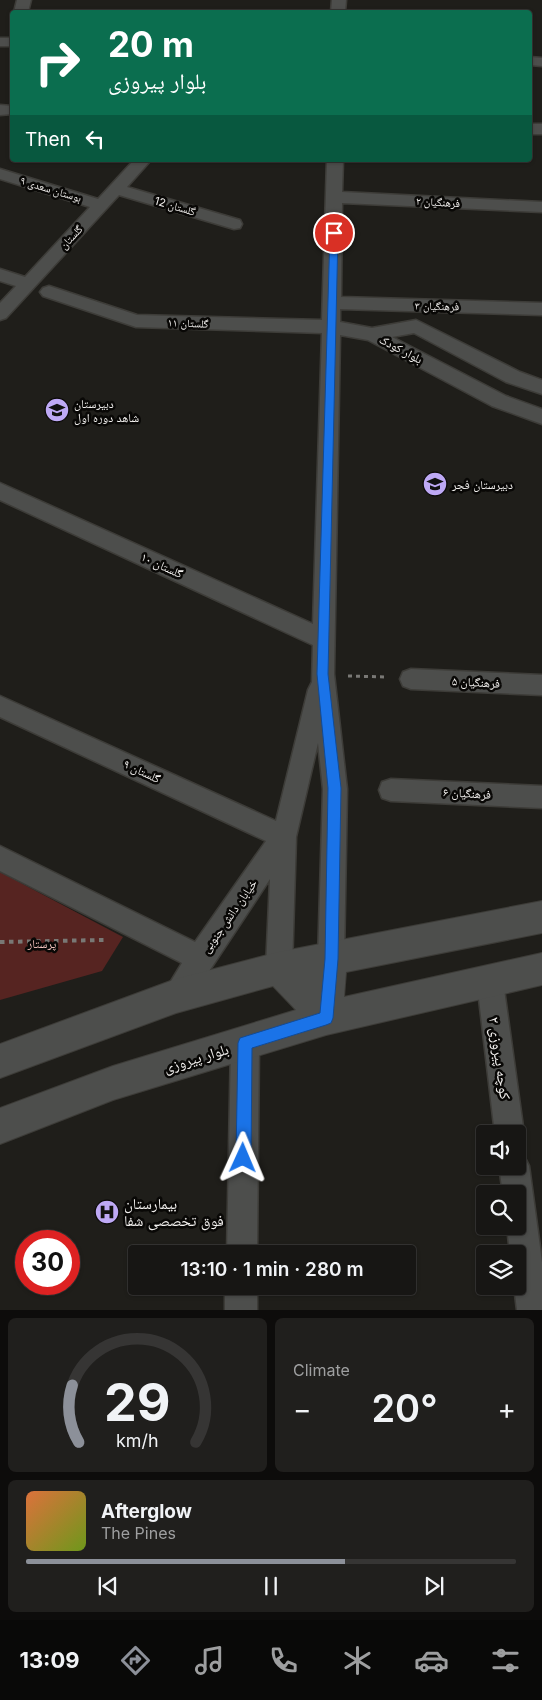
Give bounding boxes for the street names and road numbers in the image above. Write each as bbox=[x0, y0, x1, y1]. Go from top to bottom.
street label: بوستان سعدی ۹ bbox=[19, 173, 83, 205]
street label: گلستان 12 bbox=[153, 193, 198, 219]
street label: فرهنگیان ۲ bbox=[416, 194, 461, 210]
street label: گلستان bbox=[56, 222, 86, 252]
street label: فرهنگیان ۳ bbox=[415, 299, 460, 313]
street label: گلستان ۱۱ bbox=[167, 315, 209, 331]
street label: بلوار کودک bbox=[377, 331, 425, 367]
street label: گلستان ۱۰ bbox=[139, 549, 185, 581]
street label: فرهنگیان ۵ bbox=[452, 673, 500, 691]
street label: گلستان ۹ bbox=[121, 756, 163, 786]
street label: فرهنگیان ۶ bbox=[443, 784, 491, 802]
street label: خیابان دانش جنوبی bbox=[198, 876, 261, 956]
street label: کوچه پیروزی ۲ bbox=[484, 1015, 515, 1101]
street label: بلوار پیروزی bbox=[161, 1039, 231, 1078]

